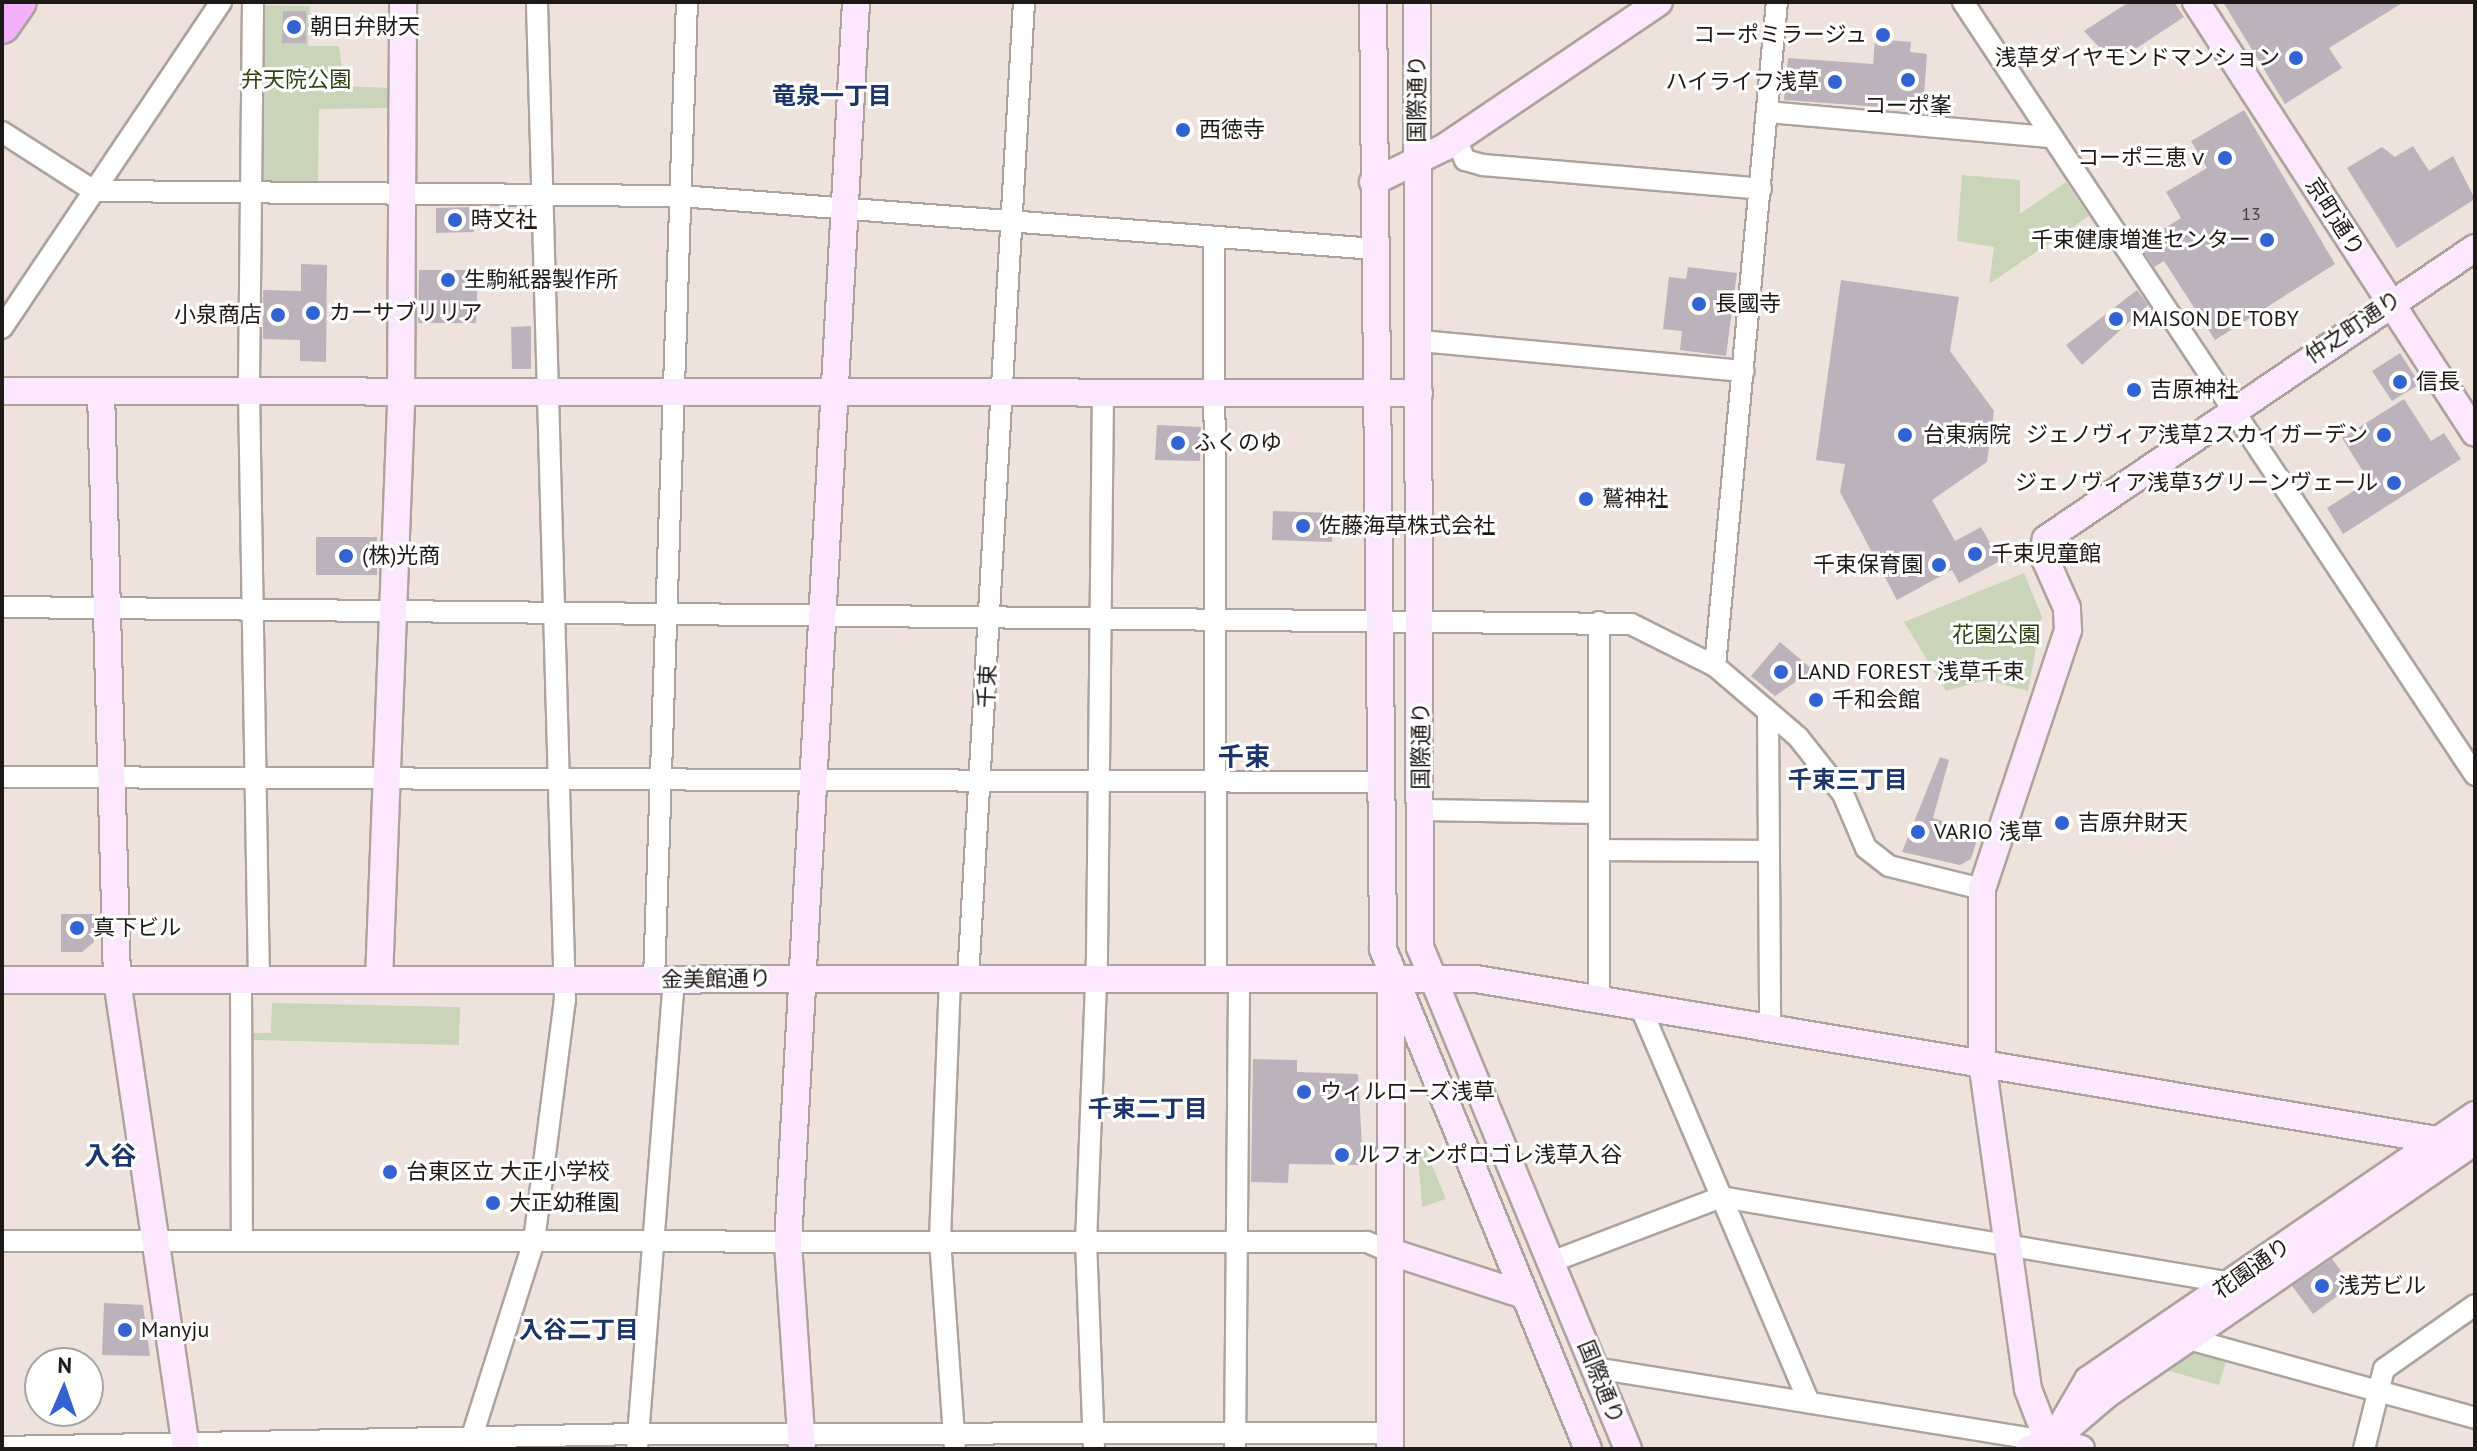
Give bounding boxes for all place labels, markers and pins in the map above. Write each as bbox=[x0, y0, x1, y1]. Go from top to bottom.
place label: 朝日弁財天 bbox=[310, 14, 420, 40]
marker: 朝日弁財天 bbox=[285, 18, 303, 36]
place label: コーポミラージュ bbox=[1691, 22, 1867, 48]
marker: コーポミラージュ bbox=[1874, 26, 1892, 44]
place label: 浅草ダイヤモンドマンション bbox=[1994, 45, 2280, 71]
marker: 浅草ダイヤモンドマンション bbox=[2287, 49, 2305, 67]
place label: ハイライフ浅草 bbox=[1665, 69, 1819, 95]
marker: コーポ峯 bbox=[1899, 71, 1917, 89]
marker: ハイライフ浅草 bbox=[1826, 73, 1844, 91]
place label: コーポ峯 bbox=[1864, 93, 1952, 119]
place label: 西徳寺 bbox=[1199, 117, 1265, 143]
marker: 西徳寺 bbox=[1174, 121, 1192, 139]
place label: コーポ三恵ｖ bbox=[2077, 145, 2209, 171]
marker: コーポ三恵ｖ bbox=[2216, 149, 2234, 167]
place label: 時文社 bbox=[471, 207, 537, 233]
marker: 時文社 bbox=[446, 211, 464, 229]
place label: 千束健康増進センター bbox=[2031, 227, 2251, 253]
marker: 千束健康増進センター bbox=[2258, 231, 2276, 249]
place label: 生駒紙器製作所 bbox=[464, 267, 618, 293]
marker: 生駒紙器製作所 bbox=[439, 271, 457, 289]
place label: 長國寺 bbox=[1715, 291, 1781, 317]
marker: 長國寺 bbox=[1690, 295, 1708, 313]
place label: カーサブリリア bbox=[329, 300, 483, 326]
place label: 小泉商店 bbox=[174, 302, 262, 328]
marker: カーサブリリア bbox=[304, 304, 322, 322]
marker: 小泉商店 bbox=[269, 306, 287, 324]
place label: MAISON DE TOBY bbox=[2132, 306, 2299, 332]
marker: MAISON DE TOBY bbox=[2107, 310, 2125, 328]
place label: 信長 bbox=[2416, 369, 2460, 395]
marker: 信長 bbox=[2391, 373, 2409, 391]
place label: 吉原神社 bbox=[2150, 377, 2238, 403]
marker: 吉原神社 bbox=[2125, 381, 2143, 399]
place label: 台東病院 bbox=[1923, 422, 2011, 448]
place label: ジェノヴィア浅草2スカイガーデン bbox=[2026, 422, 2368, 448]
marker: 台東病院 bbox=[1894, 424, 1916, 446]
marker: ジェノヴィア浅草2スカイガーデン bbox=[2375, 426, 2393, 444]
place label: ふくのゆ bbox=[1194, 430, 1282, 456]
marker: ふくのゆ bbox=[1169, 434, 1187, 452]
place label: ジェノヴィア浅草3グリーンヴェール bbox=[2014, 470, 2378, 496]
marker: ジェノヴィア浅草3グリーンヴェール bbox=[2385, 474, 2403, 492]
place label: 鷲神社 bbox=[1602, 486, 1668, 512]
marker: 鷲神社 bbox=[1577, 490, 1595, 508]
place label: 佐藤海草株式会社 bbox=[1319, 513, 1495, 539]
marker: 佐藤海草株式会社 bbox=[1294, 517, 1312, 535]
place label: 千束児童館 bbox=[1991, 541, 2101, 567]
place label: (株)光商 bbox=[362, 543, 440, 569]
marker: 千束児童館 bbox=[1966, 545, 1984, 563]
marker: (株)光商 bbox=[337, 547, 355, 565]
place label: 千束保育園 bbox=[1813, 552, 1923, 578]
marker: 千束保育園 bbox=[1930, 556, 1948, 574]
place label: LAND FOREST 浅草千束 bbox=[1797, 659, 2026, 685]
marker: LAND FOREST 浅草千束 bbox=[1772, 663, 1790, 681]
place label: 千和会館 bbox=[1832, 687, 1920, 713]
marker: 千和会館 bbox=[1807, 691, 1825, 709]
place label: 吉原弁財天 bbox=[2078, 810, 2188, 836]
marker: 吉原弁財天 bbox=[2053, 814, 2071, 832]
place label: VARIO 浅草 bbox=[1934, 819, 2043, 845]
marker: VARIO 浅草 bbox=[1909, 823, 1927, 841]
place label: 真下ビル bbox=[93, 915, 181, 941]
marker: 真下ビル bbox=[68, 919, 86, 937]
place label: ウィルローズ浅草 bbox=[1320, 1079, 1496, 1105]
marker: ウィルローズ浅草 bbox=[1295, 1083, 1313, 1101]
place label: ルフォンポロゴレ浅草入谷 bbox=[1358, 1142, 1622, 1168]
marker: ルフォンポロゴレ浅草入谷 bbox=[1333, 1146, 1351, 1164]
place label: 台東区立 大正小学校 bbox=[406, 1159, 610, 1185]
marker: 台東区立 大正小学校 bbox=[381, 1163, 399, 1181]
place label: 大正幼稚園 bbox=[509, 1190, 619, 1216]
marker: 大正幼稚園 bbox=[484, 1194, 502, 1212]
place label: 浅芳ビル bbox=[2338, 1273, 2426, 1299]
marker: 浅芳ビル bbox=[2313, 1277, 2331, 1295]
place label: Manyju bbox=[141, 1317, 209, 1343]
marker: Manyju bbox=[116, 1321, 134, 1339]

